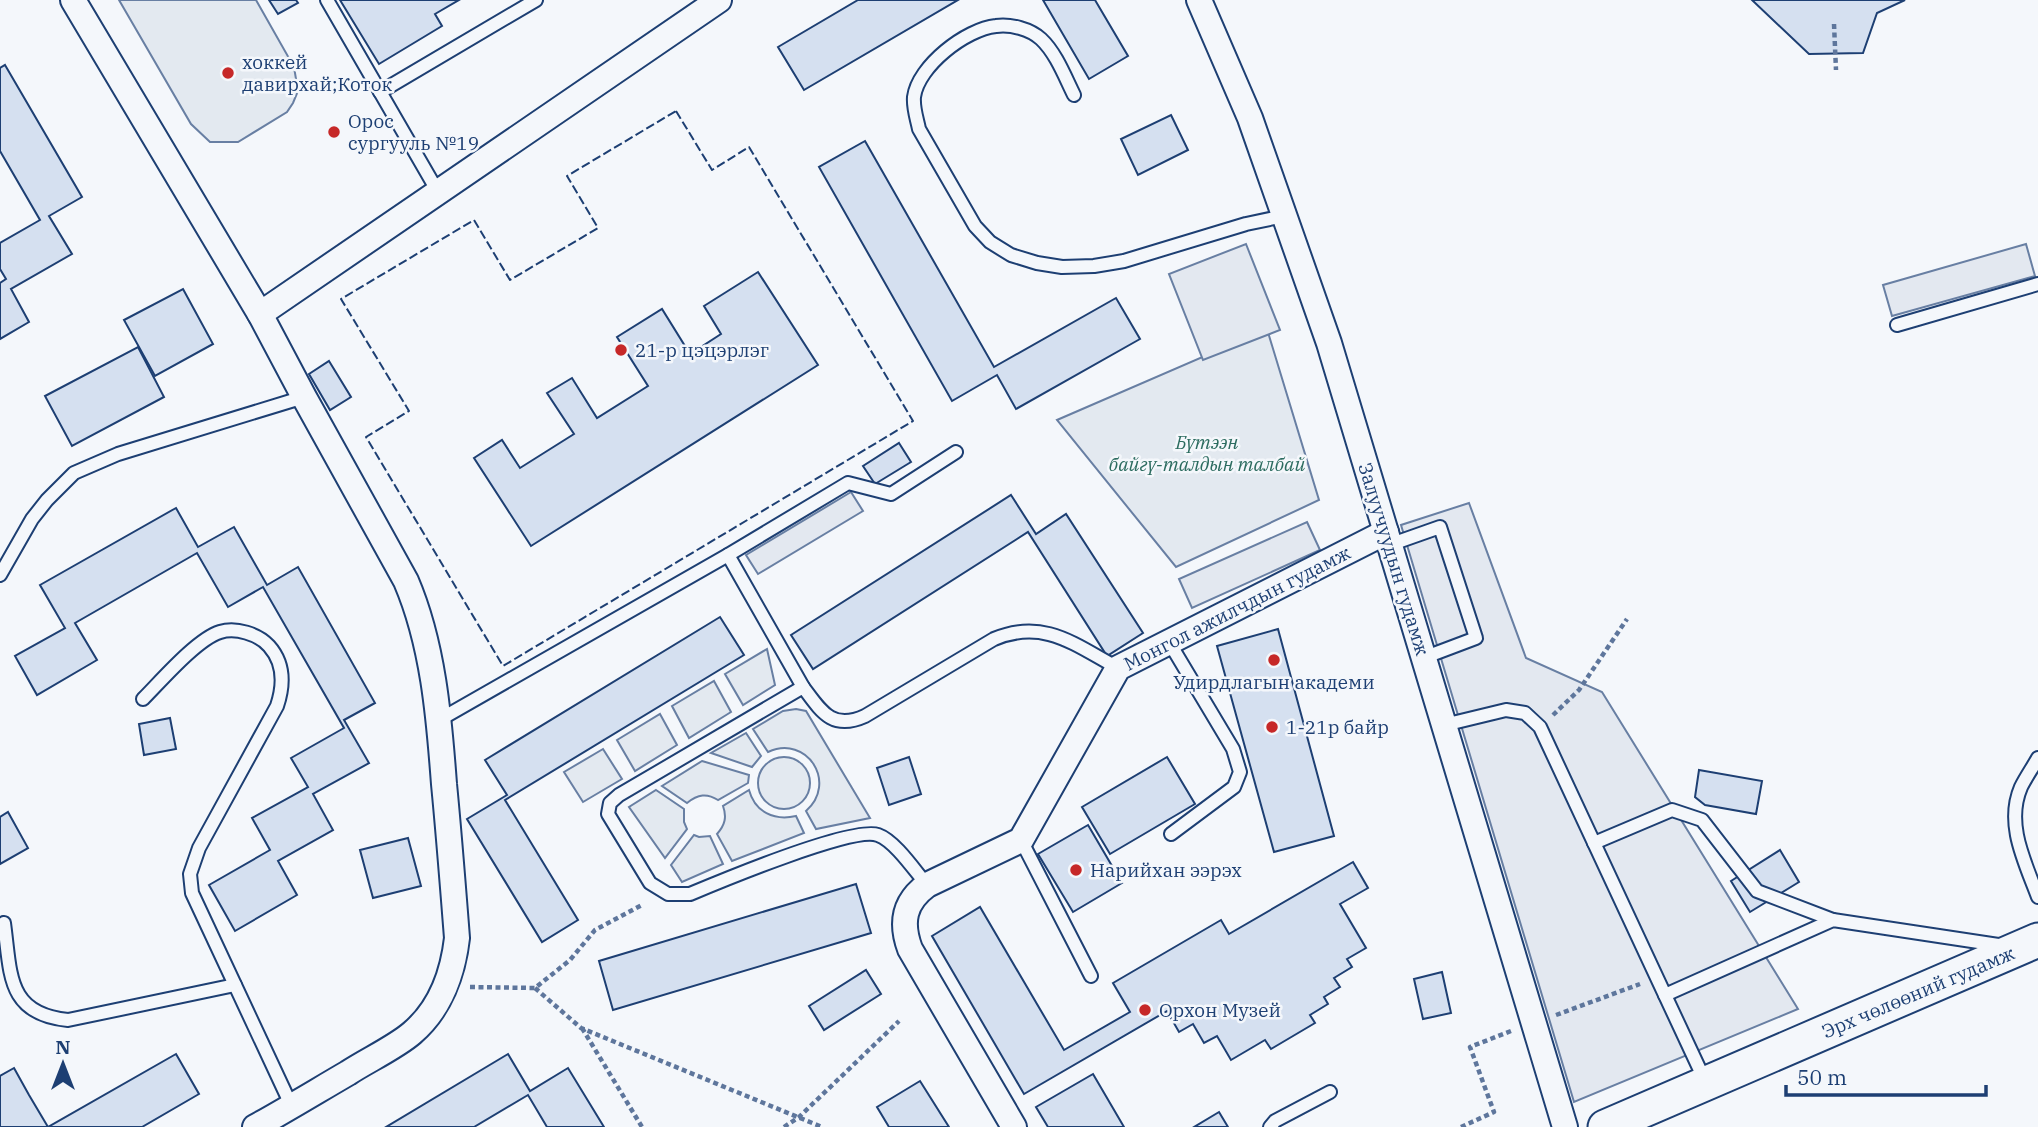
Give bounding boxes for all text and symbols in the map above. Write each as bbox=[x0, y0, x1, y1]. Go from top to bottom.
place label: хоккей давирхай;Коток bbox=[242, 50, 392, 96]
marker: хоккей давирхай;Коток bbox=[220, 65, 236, 81]
place label: Орос сургууль №19 bbox=[348, 109, 479, 155]
marker: Орос сургууль №19 bbox=[326, 124, 342, 140]
place label: 21-р цэцэрлэг bbox=[635, 338, 769, 362]
marker: 21-р цэцэрлэг bbox=[613, 342, 629, 358]
park label: Бүтээн байгү-талдын талбай bbox=[1109, 430, 1305, 476]
street label: Залуучуудын гудамж bbox=[1353, 460, 1435, 658]
street label: Монгол ажилчдын гудамж bbox=[1120, 540, 1354, 676]
marker: Удирдлагын академи bbox=[1266, 652, 1282, 668]
place label: Удирдлагын академи bbox=[1173, 670, 1375, 694]
place label: 1-21р байр bbox=[1286, 715, 1389, 739]
marker: 1-21р байр bbox=[1264, 719, 1280, 735]
place label: Нарийхан ээрэх bbox=[1090, 858, 1242, 882]
marker: Нарийхан ээрэх bbox=[1068, 862, 1084, 878]
street label: Эрх чөлөөний гудамж bbox=[1818, 941, 2018, 1043]
place label: Орхон Myзей bbox=[1159, 998, 1281, 1022]
marker: Орхон Myзей bbox=[1137, 1002, 1153, 1018]
north arrow bbox=[28, 1029, 98, 1099]
text: N bbox=[55, 1035, 71, 1059]
scale bar bbox=[1786, 1054, 1986, 1098]
text: 50 m bbox=[1797, 1063, 1847, 1091]

